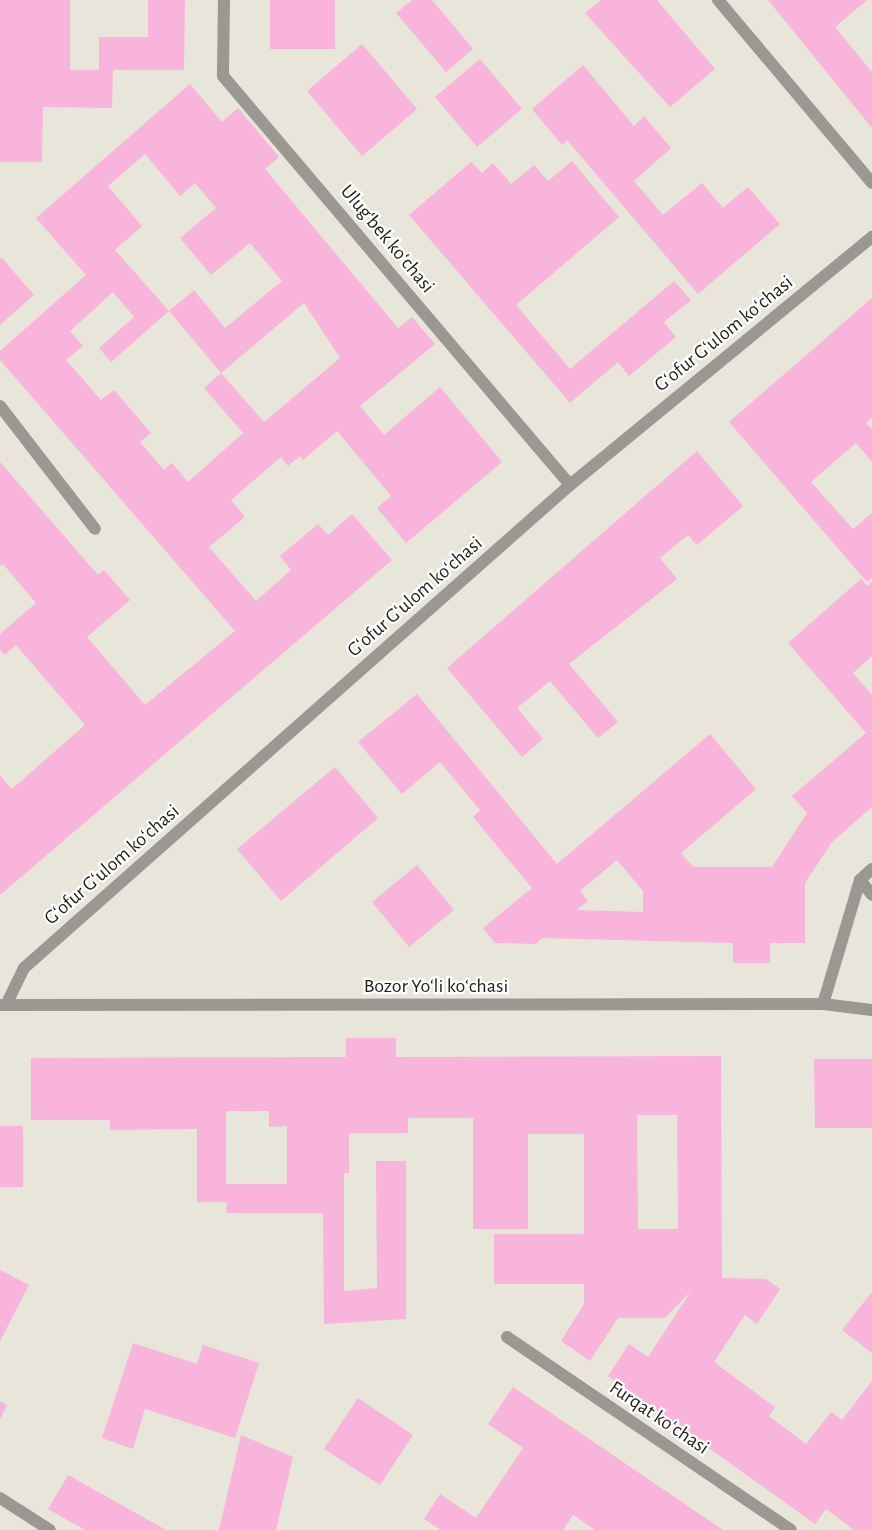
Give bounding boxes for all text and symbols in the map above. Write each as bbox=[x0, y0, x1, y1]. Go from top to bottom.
street label: Ulugʻbek koʻchasi bbox=[335, 180, 439, 298]
street label: Gʻofur Gʻulom koʻchasi bbox=[650, 271, 798, 397]
street label: Gʻofur Gʻulom koʻchasi bbox=[342, 532, 488, 662]
street label: Gʻofur Gʻulom koʻchasi bbox=[39, 800, 185, 930]
street label: Bozor Yoʻli koʻchasi bbox=[364, 974, 508, 998]
street label: Furqat koʻchasi bbox=[605, 1376, 713, 1460]

